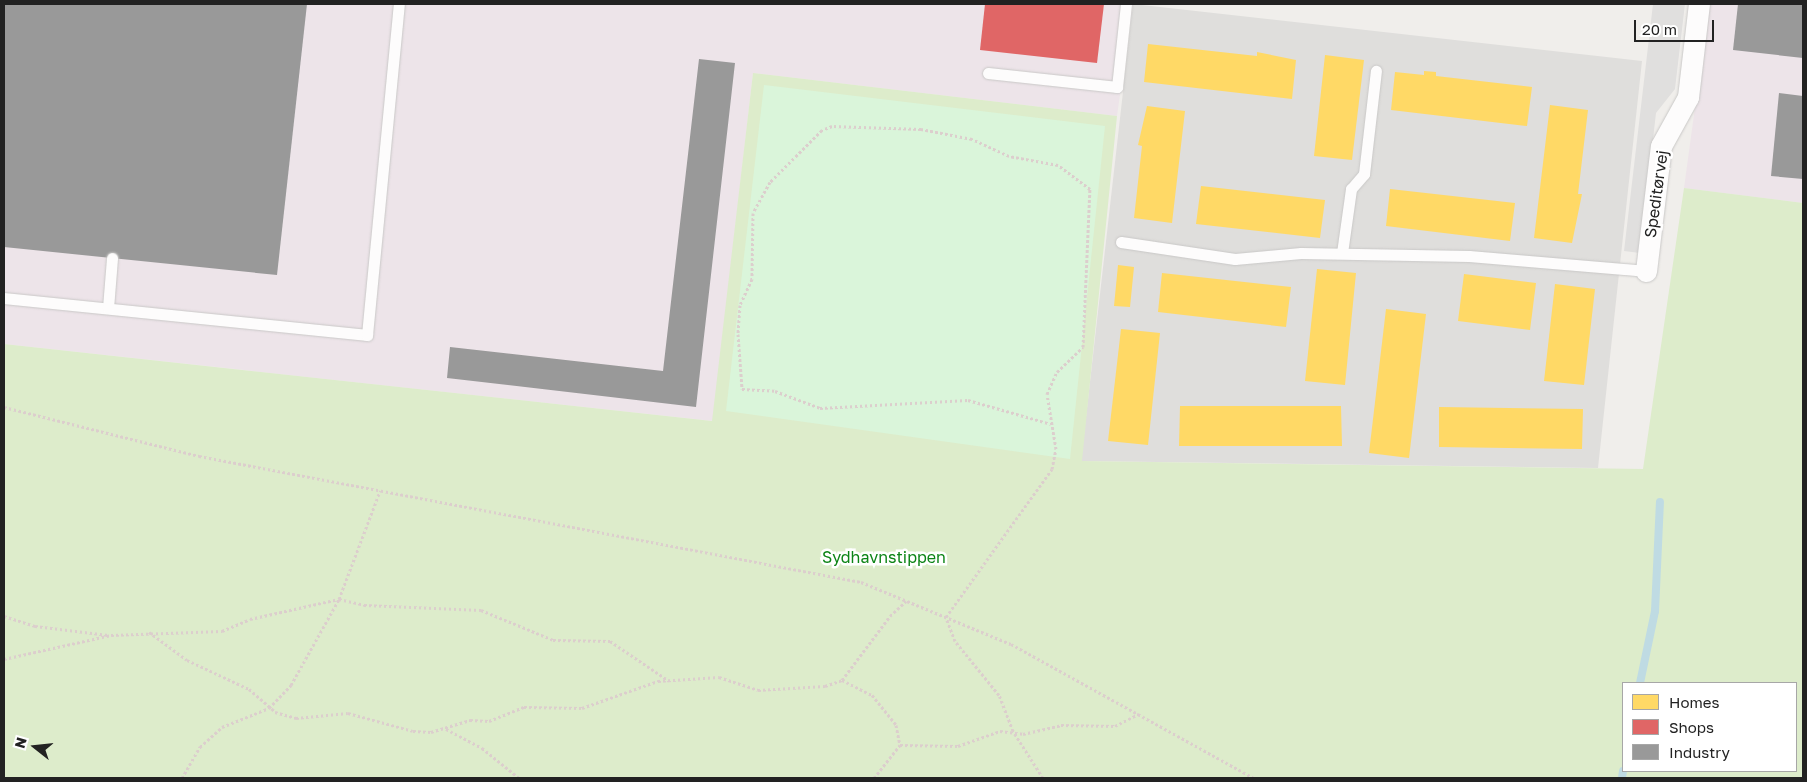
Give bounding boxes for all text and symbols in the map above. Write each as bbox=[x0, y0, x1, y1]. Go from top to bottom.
scale bar bbox=[1637, 10, 1717, 42]
text: 20 m bbox=[1642, 20, 1677, 38]
street label: Speditørvej bbox=[1640, 149, 1672, 239]
park label: Sydhavnstippen bbox=[822, 547, 946, 567]
legend bbox=[1622, 682, 1797, 772]
text: Homes bbox=[1669, 693, 1719, 711]
text: Shops bbox=[1669, 718, 1714, 736]
north arrow bbox=[10, 722, 60, 772]
text: N bbox=[10, 735, 30, 750]
text: Industry bbox=[1669, 743, 1730, 761]

